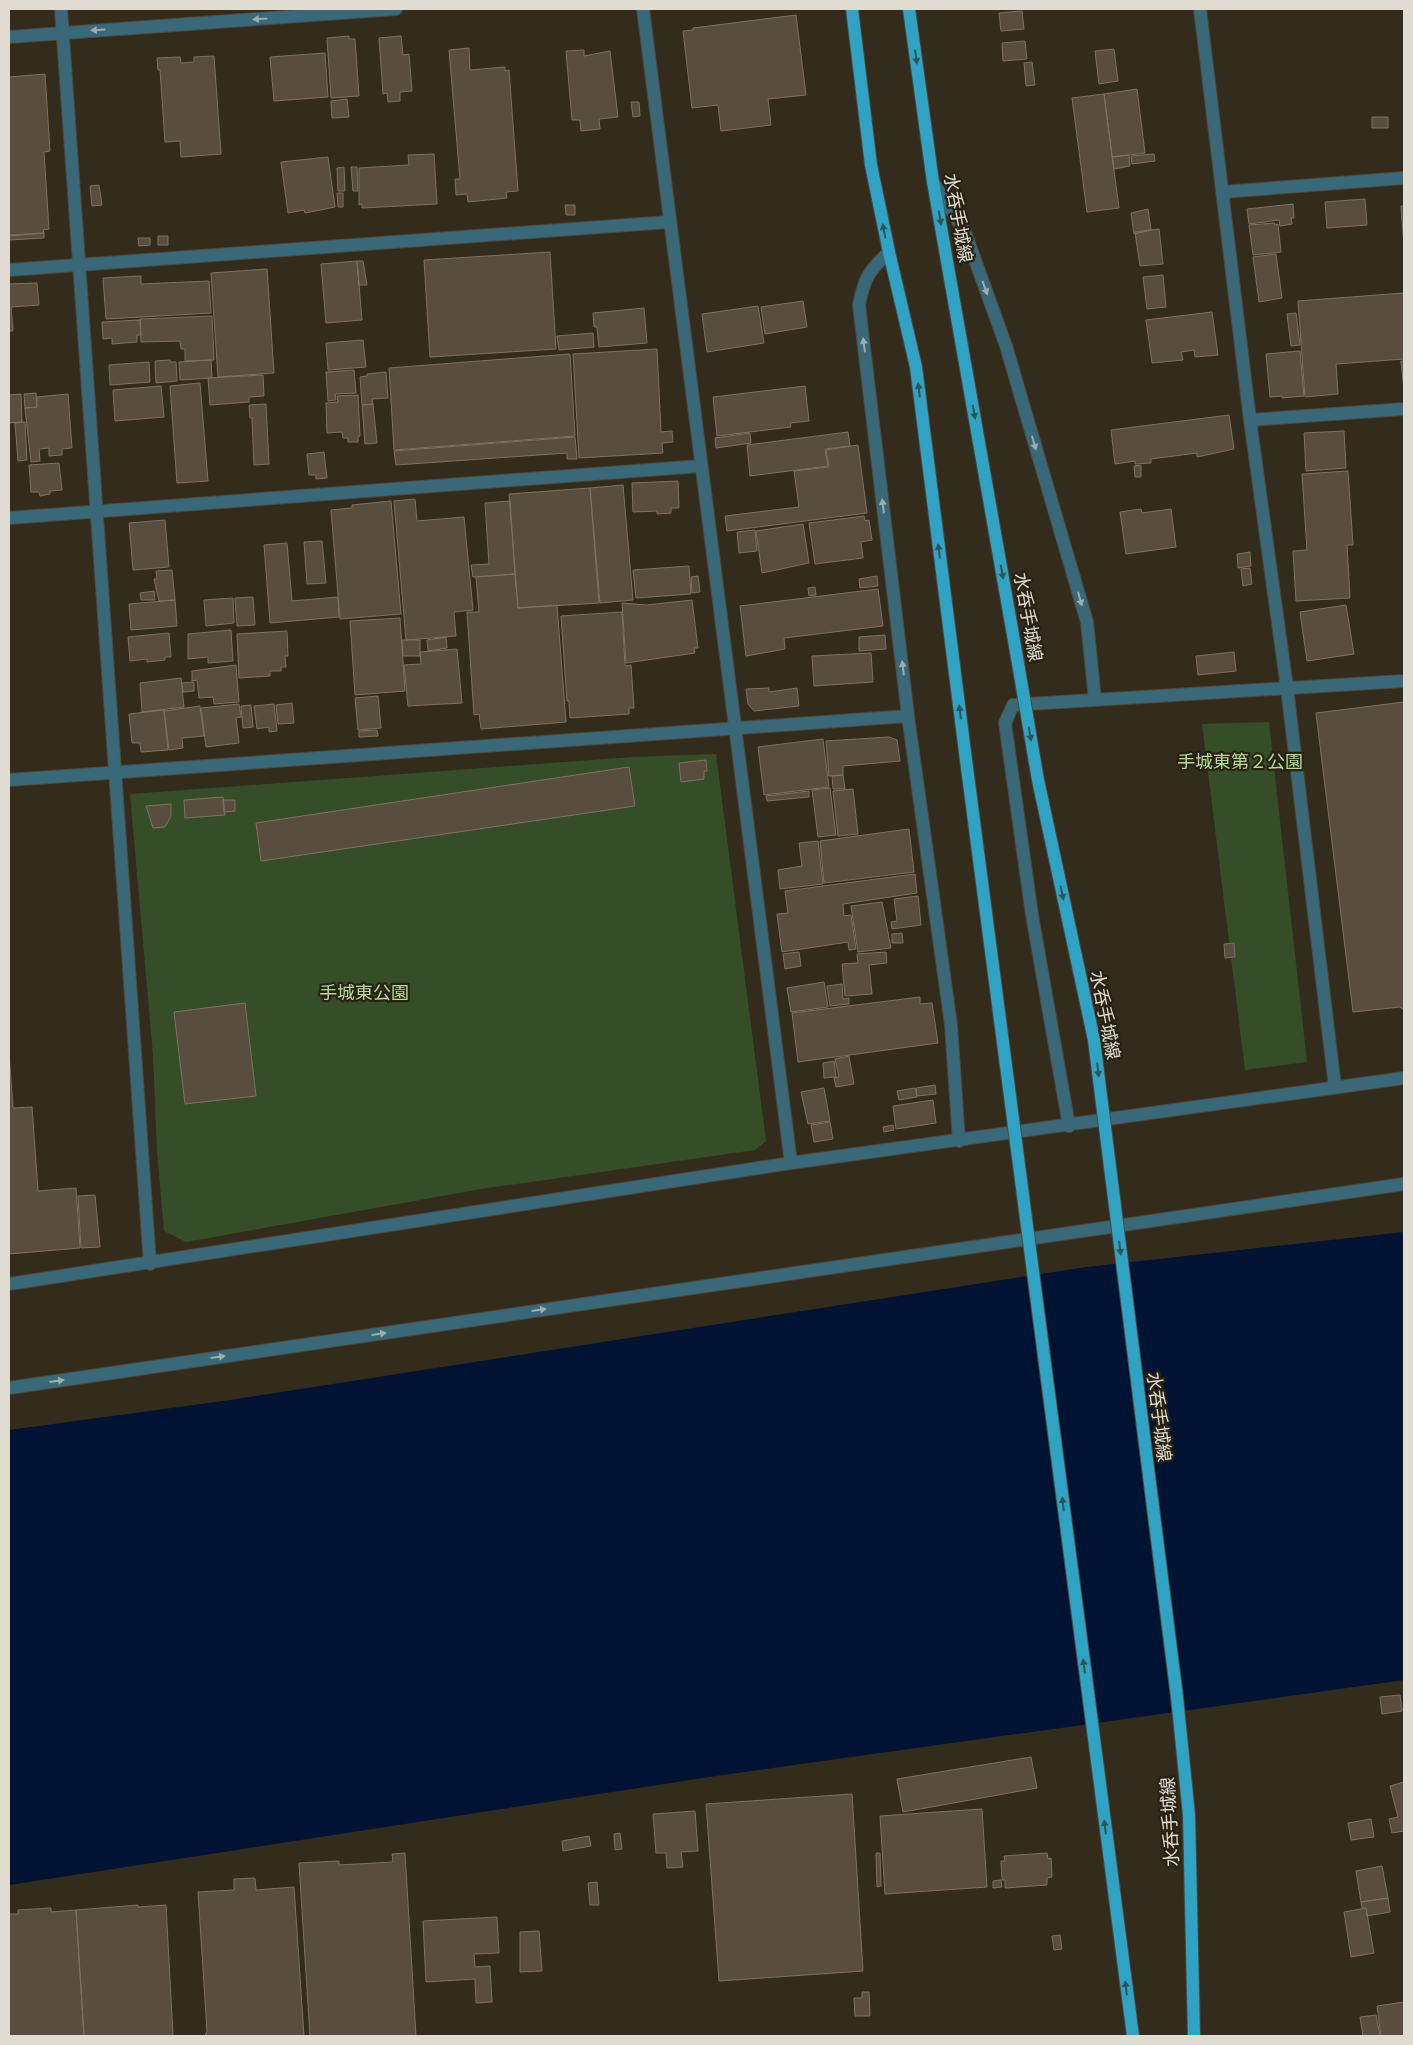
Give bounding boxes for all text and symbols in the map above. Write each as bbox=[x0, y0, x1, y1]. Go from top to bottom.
one-way arrow bbox=[252, 15, 268, 23]
one-way arrow bbox=[90, 27, 106, 35]
one-way arrow bbox=[913, 49, 921, 65]
street label: 水呑手城線 bbox=[939, 172, 977, 264]
one-way arrow bbox=[936, 210, 944, 226]
one-way arrow bbox=[880, 223, 888, 239]
one-way arrow bbox=[982, 281, 989, 296]
one-way arrow bbox=[860, 337, 868, 353]
one-way arrow bbox=[914, 381, 922, 397]
one-way arrow bbox=[971, 405, 979, 421]
one-way arrow bbox=[1031, 436, 1039, 451]
one-way arrow bbox=[879, 498, 887, 514]
one-way arrow bbox=[935, 543, 943, 559]
one-way arrow bbox=[999, 565, 1007, 581]
street label: 水呑手城線 bbox=[1009, 571, 1047, 663]
one-way arrow bbox=[1076, 592, 1084, 607]
one-way arrow bbox=[898, 659, 906, 675]
one-way arrow bbox=[956, 704, 964, 720]
one-way arrow bbox=[1027, 726, 1035, 742]
park label: 手城東第２公園 bbox=[1177, 751, 1303, 773]
one-way arrow bbox=[1059, 886, 1067, 902]
street label: 水呑手城線 bbox=[1086, 969, 1124, 1061]
park label: 手城東公園 bbox=[319, 982, 409, 1004]
one-way arrow bbox=[1094, 1062, 1102, 1078]
one-way arrow bbox=[1116, 1241, 1124, 1257]
one-way arrow bbox=[532, 1306, 548, 1314]
one-way arrow bbox=[371, 1329, 387, 1337]
one-way arrow bbox=[210, 1353, 226, 1361]
street label: 水呑手城線 bbox=[1143, 1371, 1175, 1463]
one-way arrow bbox=[49, 1377, 65, 1385]
one-way arrow bbox=[1059, 1496, 1067, 1512]
one-way arrow bbox=[1080, 1657, 1088, 1673]
street label: 水呑手城線 bbox=[1157, 1776, 1183, 1868]
one-way arrow bbox=[1101, 1818, 1109, 1834]
one-way arrow bbox=[1122, 1980, 1130, 1996]

